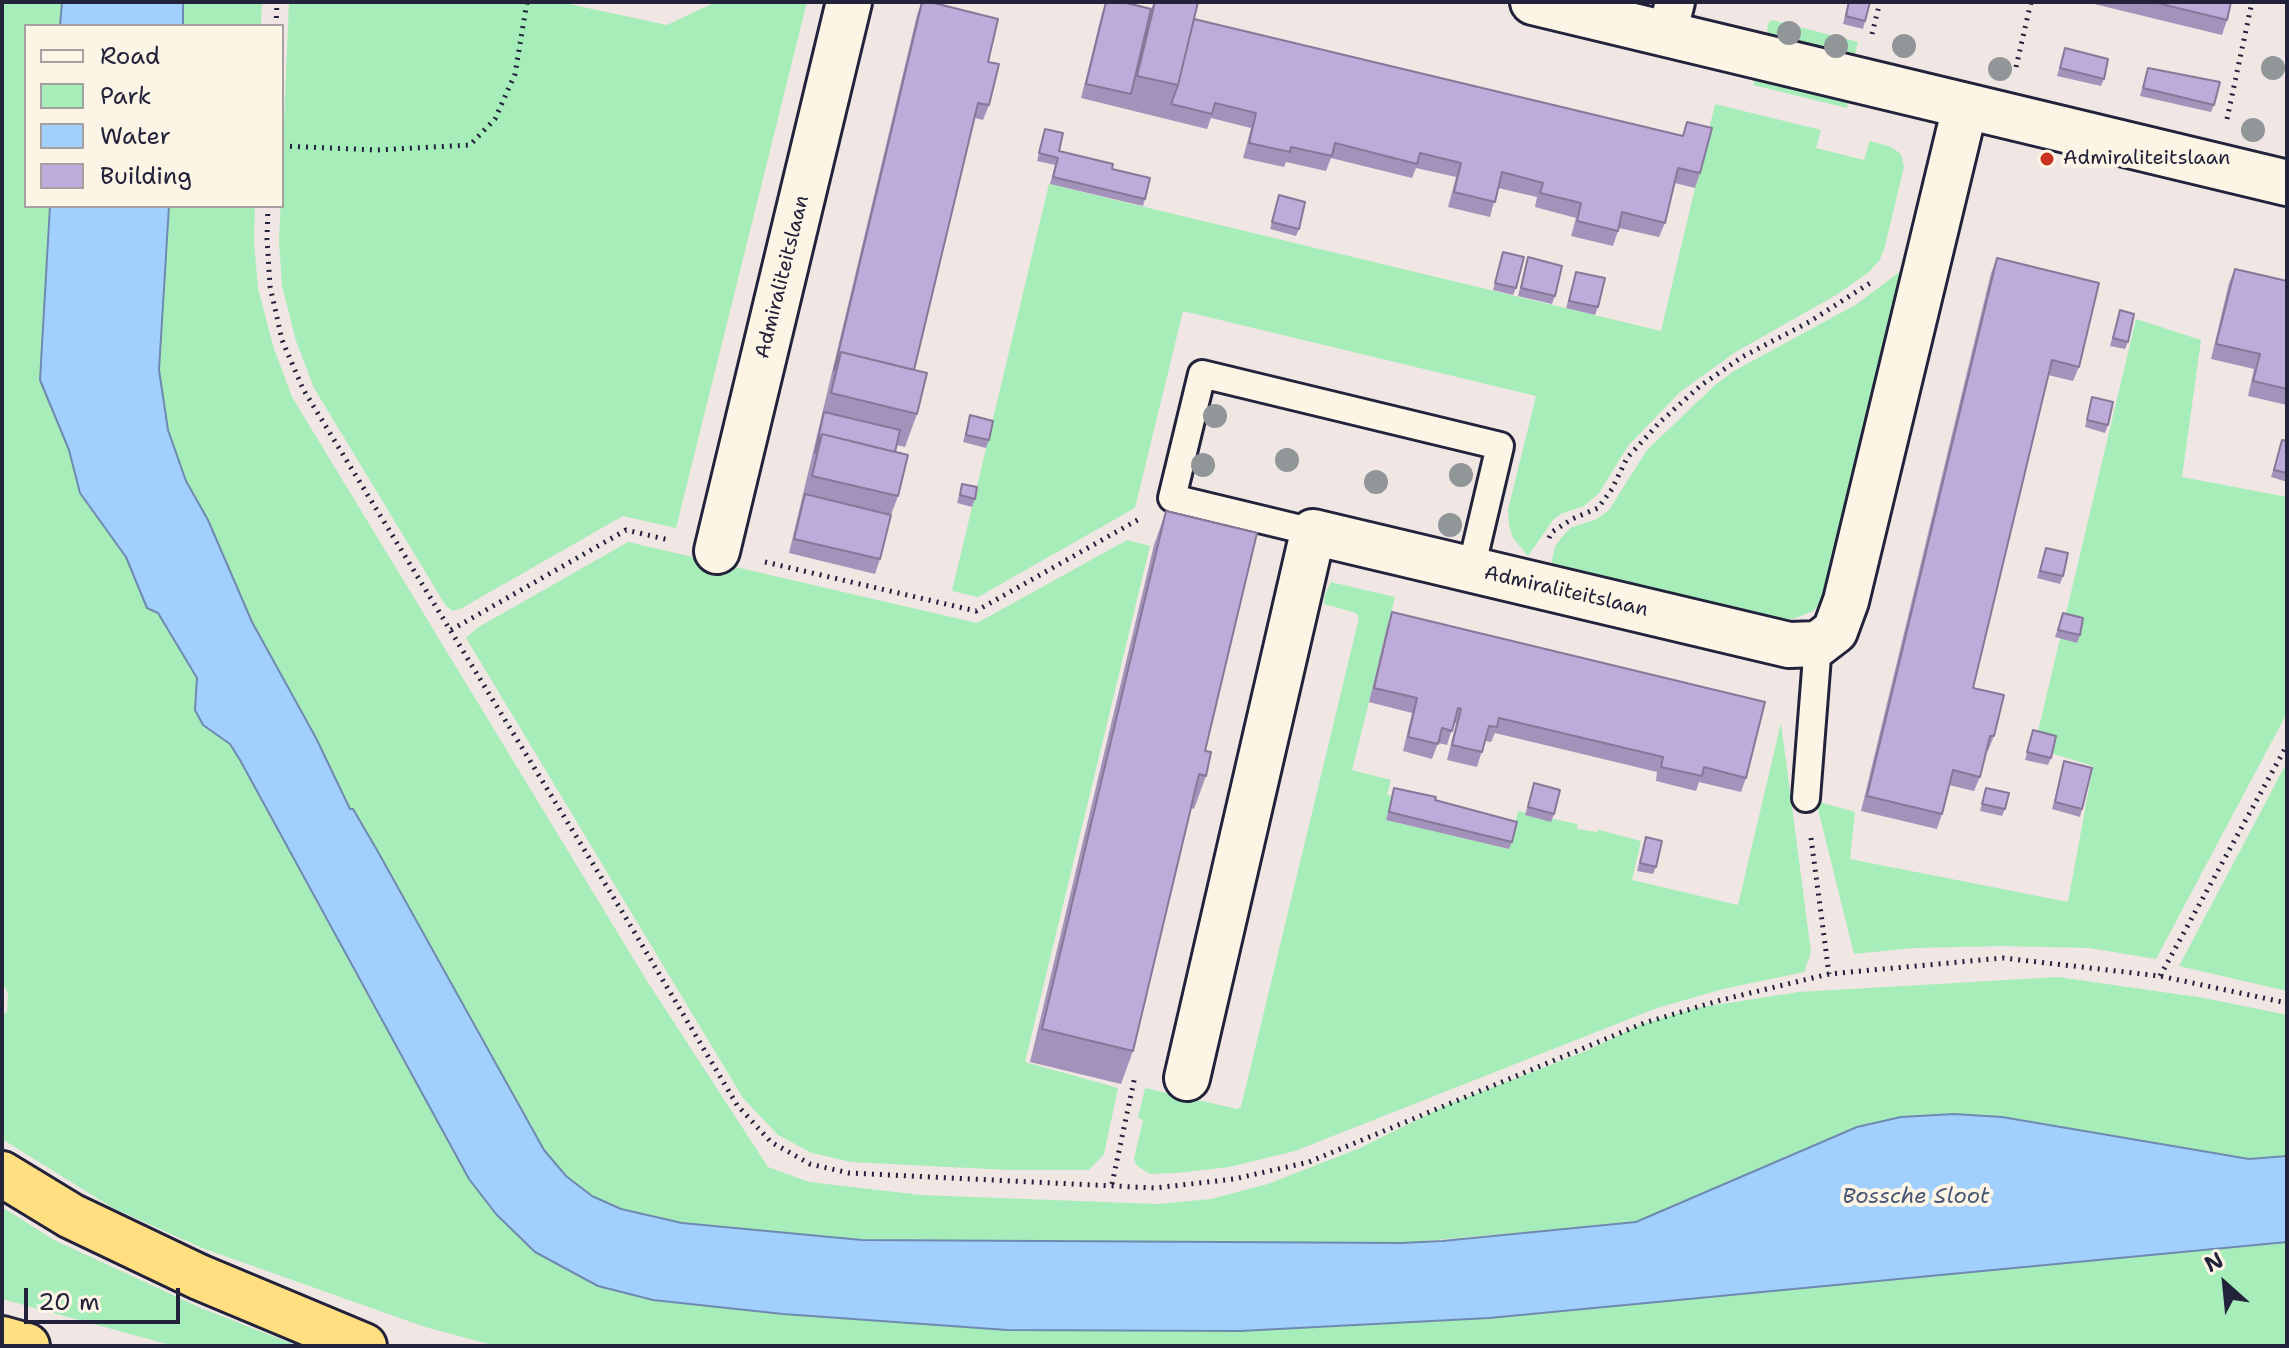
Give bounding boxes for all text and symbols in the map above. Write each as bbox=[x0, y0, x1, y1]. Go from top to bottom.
legend bbox=[24, 24, 284, 208]
text: Road bbox=[100, 40, 160, 72]
text: Park bbox=[100, 80, 152, 112]
text: Water bbox=[100, 120, 171, 152]
place label: Admiraliteitslaan bbox=[2063, 147, 2230, 171]
marker: Admiraliteitslaan bbox=[2038, 150, 2056, 168]
text: Building bbox=[100, 160, 192, 192]
street label: Admiraliteitslaan bbox=[751, 193, 815, 361]
street label: Admiraliteitslaan bbox=[1482, 561, 1650, 623]
water label: Bossche Sloot bbox=[1842, 1184, 1990, 1210]
north arrow bbox=[2185, 1244, 2265, 1324]
text: N bbox=[2200, 1245, 2228, 1279]
scale bar bbox=[28, 1272, 184, 1322]
text: 20 m bbox=[38, 1286, 100, 1318]

